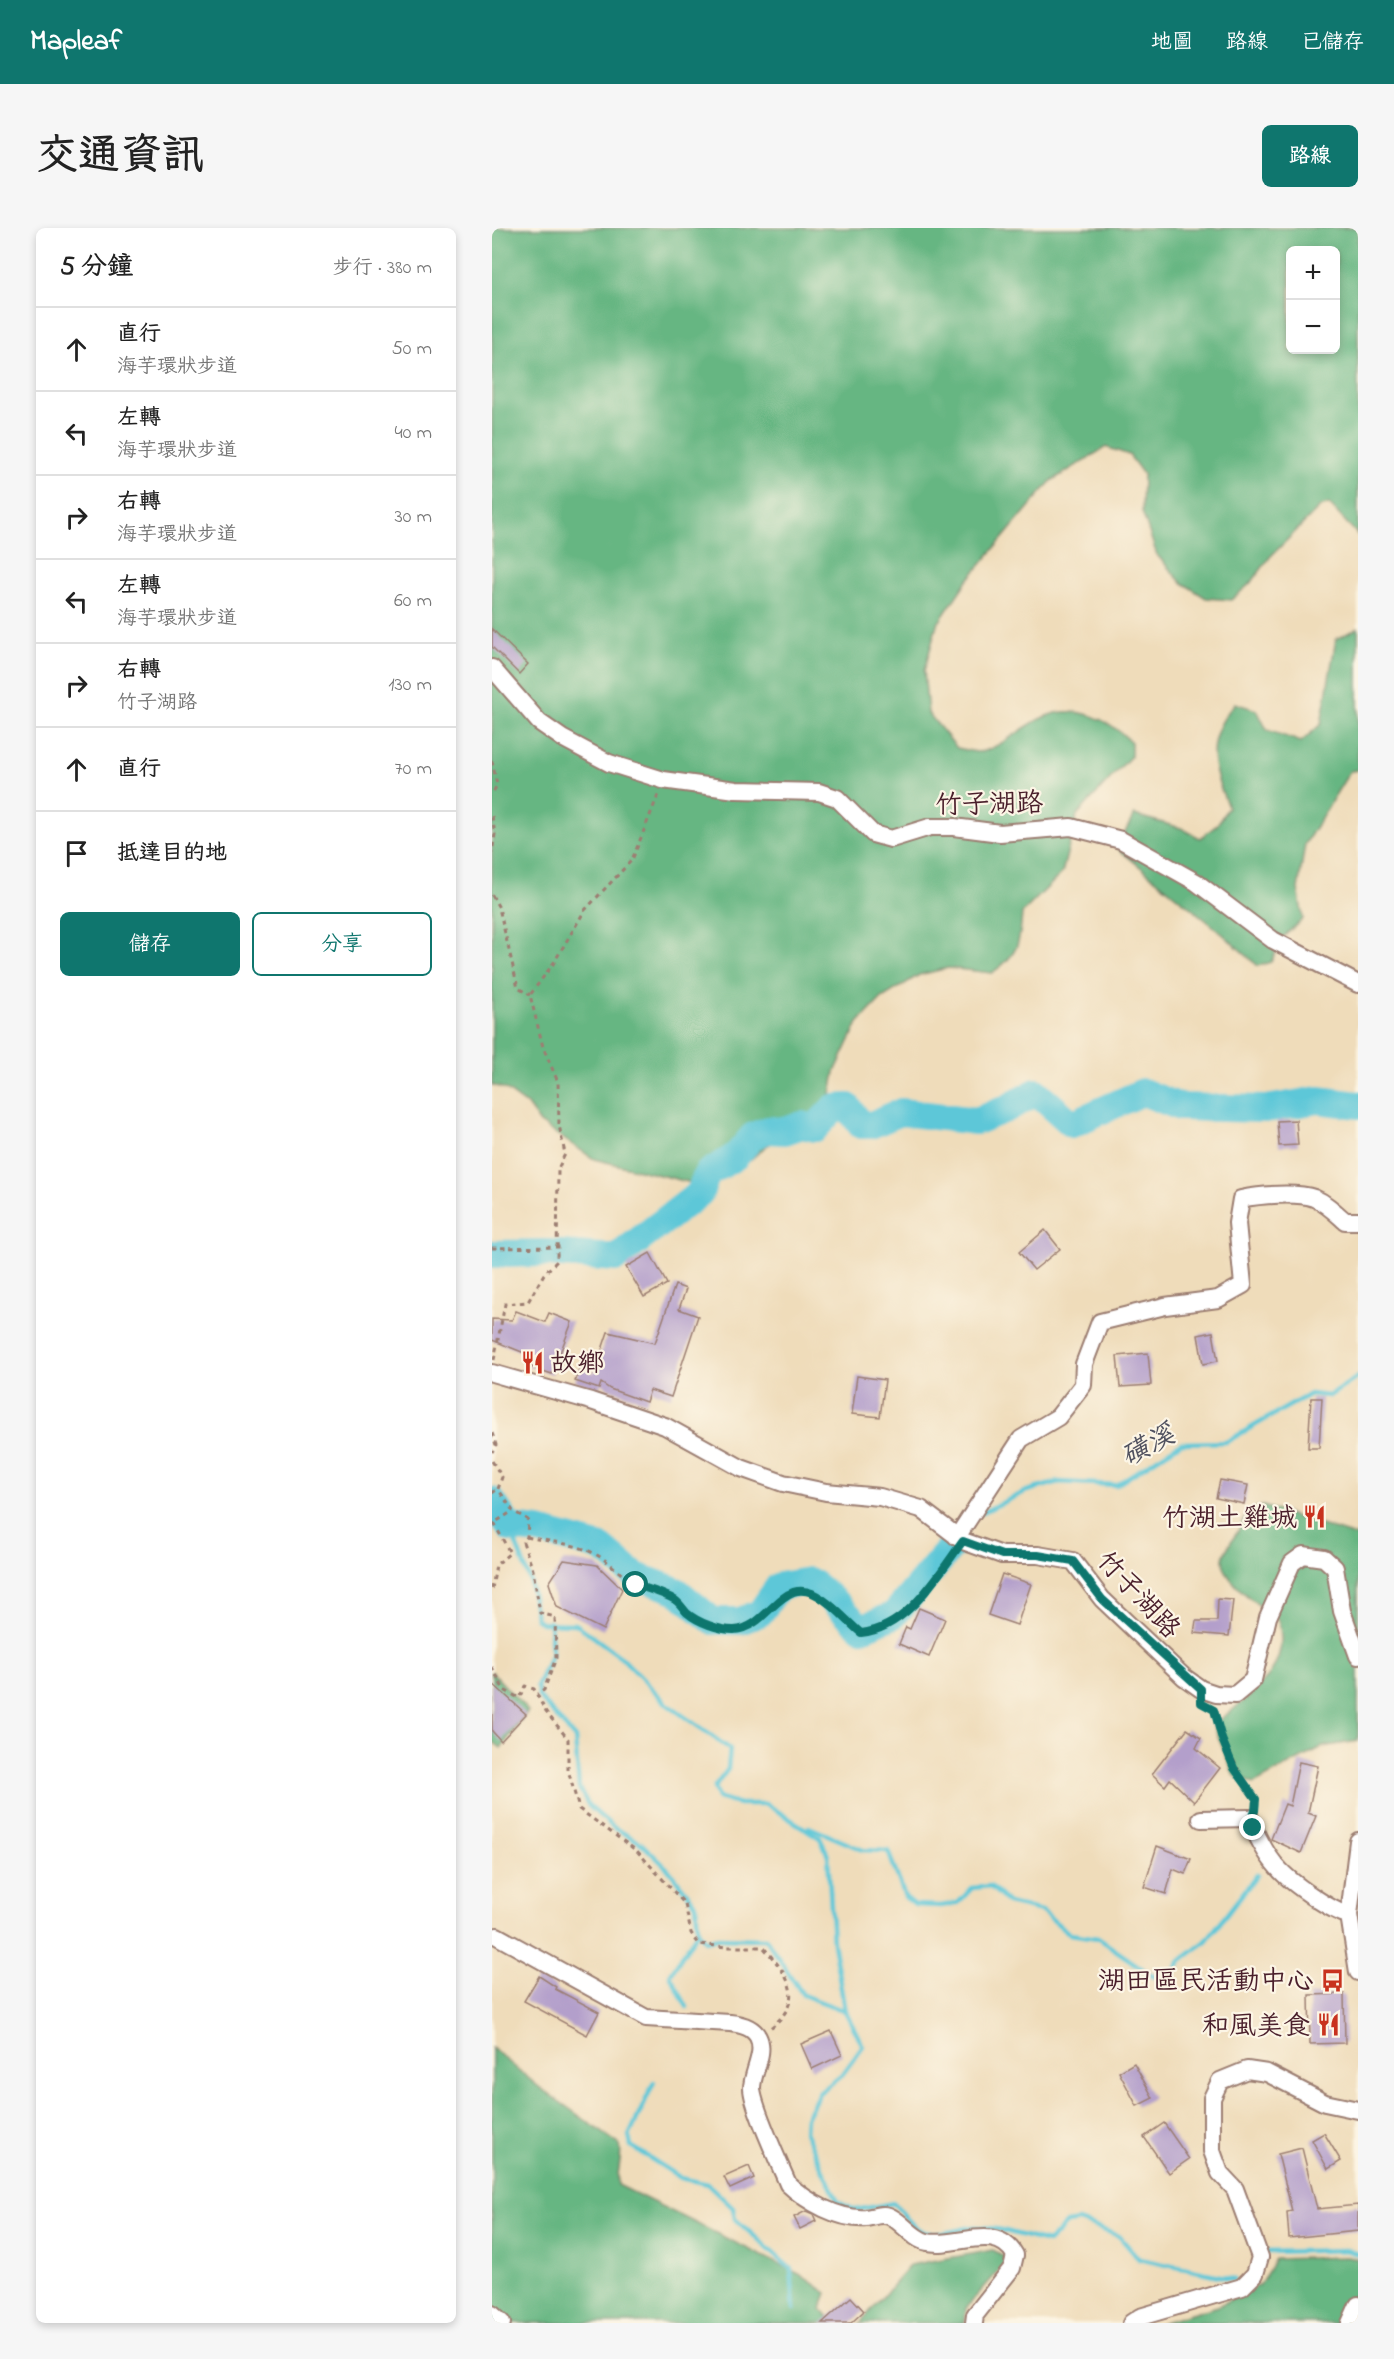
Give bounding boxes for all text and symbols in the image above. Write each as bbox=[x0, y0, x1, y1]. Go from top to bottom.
text: Mapleaf bbox=[30, 22, 122, 63]
text: 地圖 bbox=[1151, 28, 1193, 58]
text: 路線 bbox=[1226, 28, 1268, 58]
text: 已儲存 bbox=[1301, 28, 1364, 58]
button: 路線 bbox=[1262, 125, 1358, 187]
text: 交通資訊 bbox=[36, 127, 204, 188]
map controls bbox=[1286, 246, 1340, 354]
button: + bbox=[1286, 246, 1340, 300]
text: 5 分鐘 bbox=[60, 249, 133, 287]
text: 步行 · 380 m bbox=[333, 254, 432, 283]
button: − bbox=[1286, 300, 1340, 354]
text: 直行 bbox=[117, 319, 161, 351]
icon: ahead bbox=[60, 333, 93, 366]
text: 50 m bbox=[391, 335, 432, 364]
text: 海芋環狀步道 bbox=[117, 353, 237, 382]
text: 左轉 bbox=[117, 403, 161, 435]
icon: left bbox=[60, 417, 93, 450]
text: 40 m bbox=[395, 419, 432, 448]
text: 海芋環狀步道 bbox=[117, 437, 237, 466]
text: 右轉 bbox=[117, 487, 161, 519]
icon: right bbox=[60, 501, 93, 534]
text: 30 m bbox=[395, 503, 432, 532]
text: 海芋環狀步道 bbox=[117, 521, 237, 550]
text: 左轉 bbox=[117, 571, 161, 603]
icon: left bbox=[60, 585, 93, 618]
text: 60 m bbox=[394, 587, 432, 616]
text: 海芋環狀步道 bbox=[117, 605, 237, 634]
text: 右轉 bbox=[117, 655, 161, 687]
icon: right bbox=[60, 669, 93, 702]
text: 130 m bbox=[388, 671, 432, 700]
text: 竹子湖路 bbox=[117, 689, 197, 718]
icon: ahead bbox=[60, 753, 93, 786]
text: 直行 bbox=[117, 754, 161, 786]
text: 70 m bbox=[395, 755, 432, 784]
street label: 竹子湖路 bbox=[935, 785, 1043, 826]
icon: arrive bbox=[60, 837, 93, 870]
text: 抵達目的地 bbox=[117, 838, 227, 870]
button: 儲存 bbox=[60, 912, 240, 976]
button: 分享 bbox=[252, 912, 432, 976]
place label: 故鄉 bbox=[550, 1345, 604, 1384]
restaurant icon: 故鄉 bbox=[519, 1349, 545, 1375]
water label: 磺溪 bbox=[1114, 1415, 1185, 1478]
place label: 竹湖土雞城 bbox=[1162, 1500, 1297, 1539]
restaurant icon: 竹湖土雞城 bbox=[1302, 1504, 1328, 1530]
street label: 竹子湖路 bbox=[1086, 1543, 1188, 1648]
route start bbox=[622, 1571, 648, 1597]
route end bbox=[1239, 1814, 1265, 1840]
place label: 湖田區民活動中心 bbox=[1098, 1963, 1314, 2002]
bus stop icon: 湖田區民活動中心 bbox=[1319, 1967, 1345, 1993]
place label: 和風美食 bbox=[1202, 2008, 1310, 2047]
restaurant icon: 和風美食 bbox=[1315, 2012, 1341, 2038]

